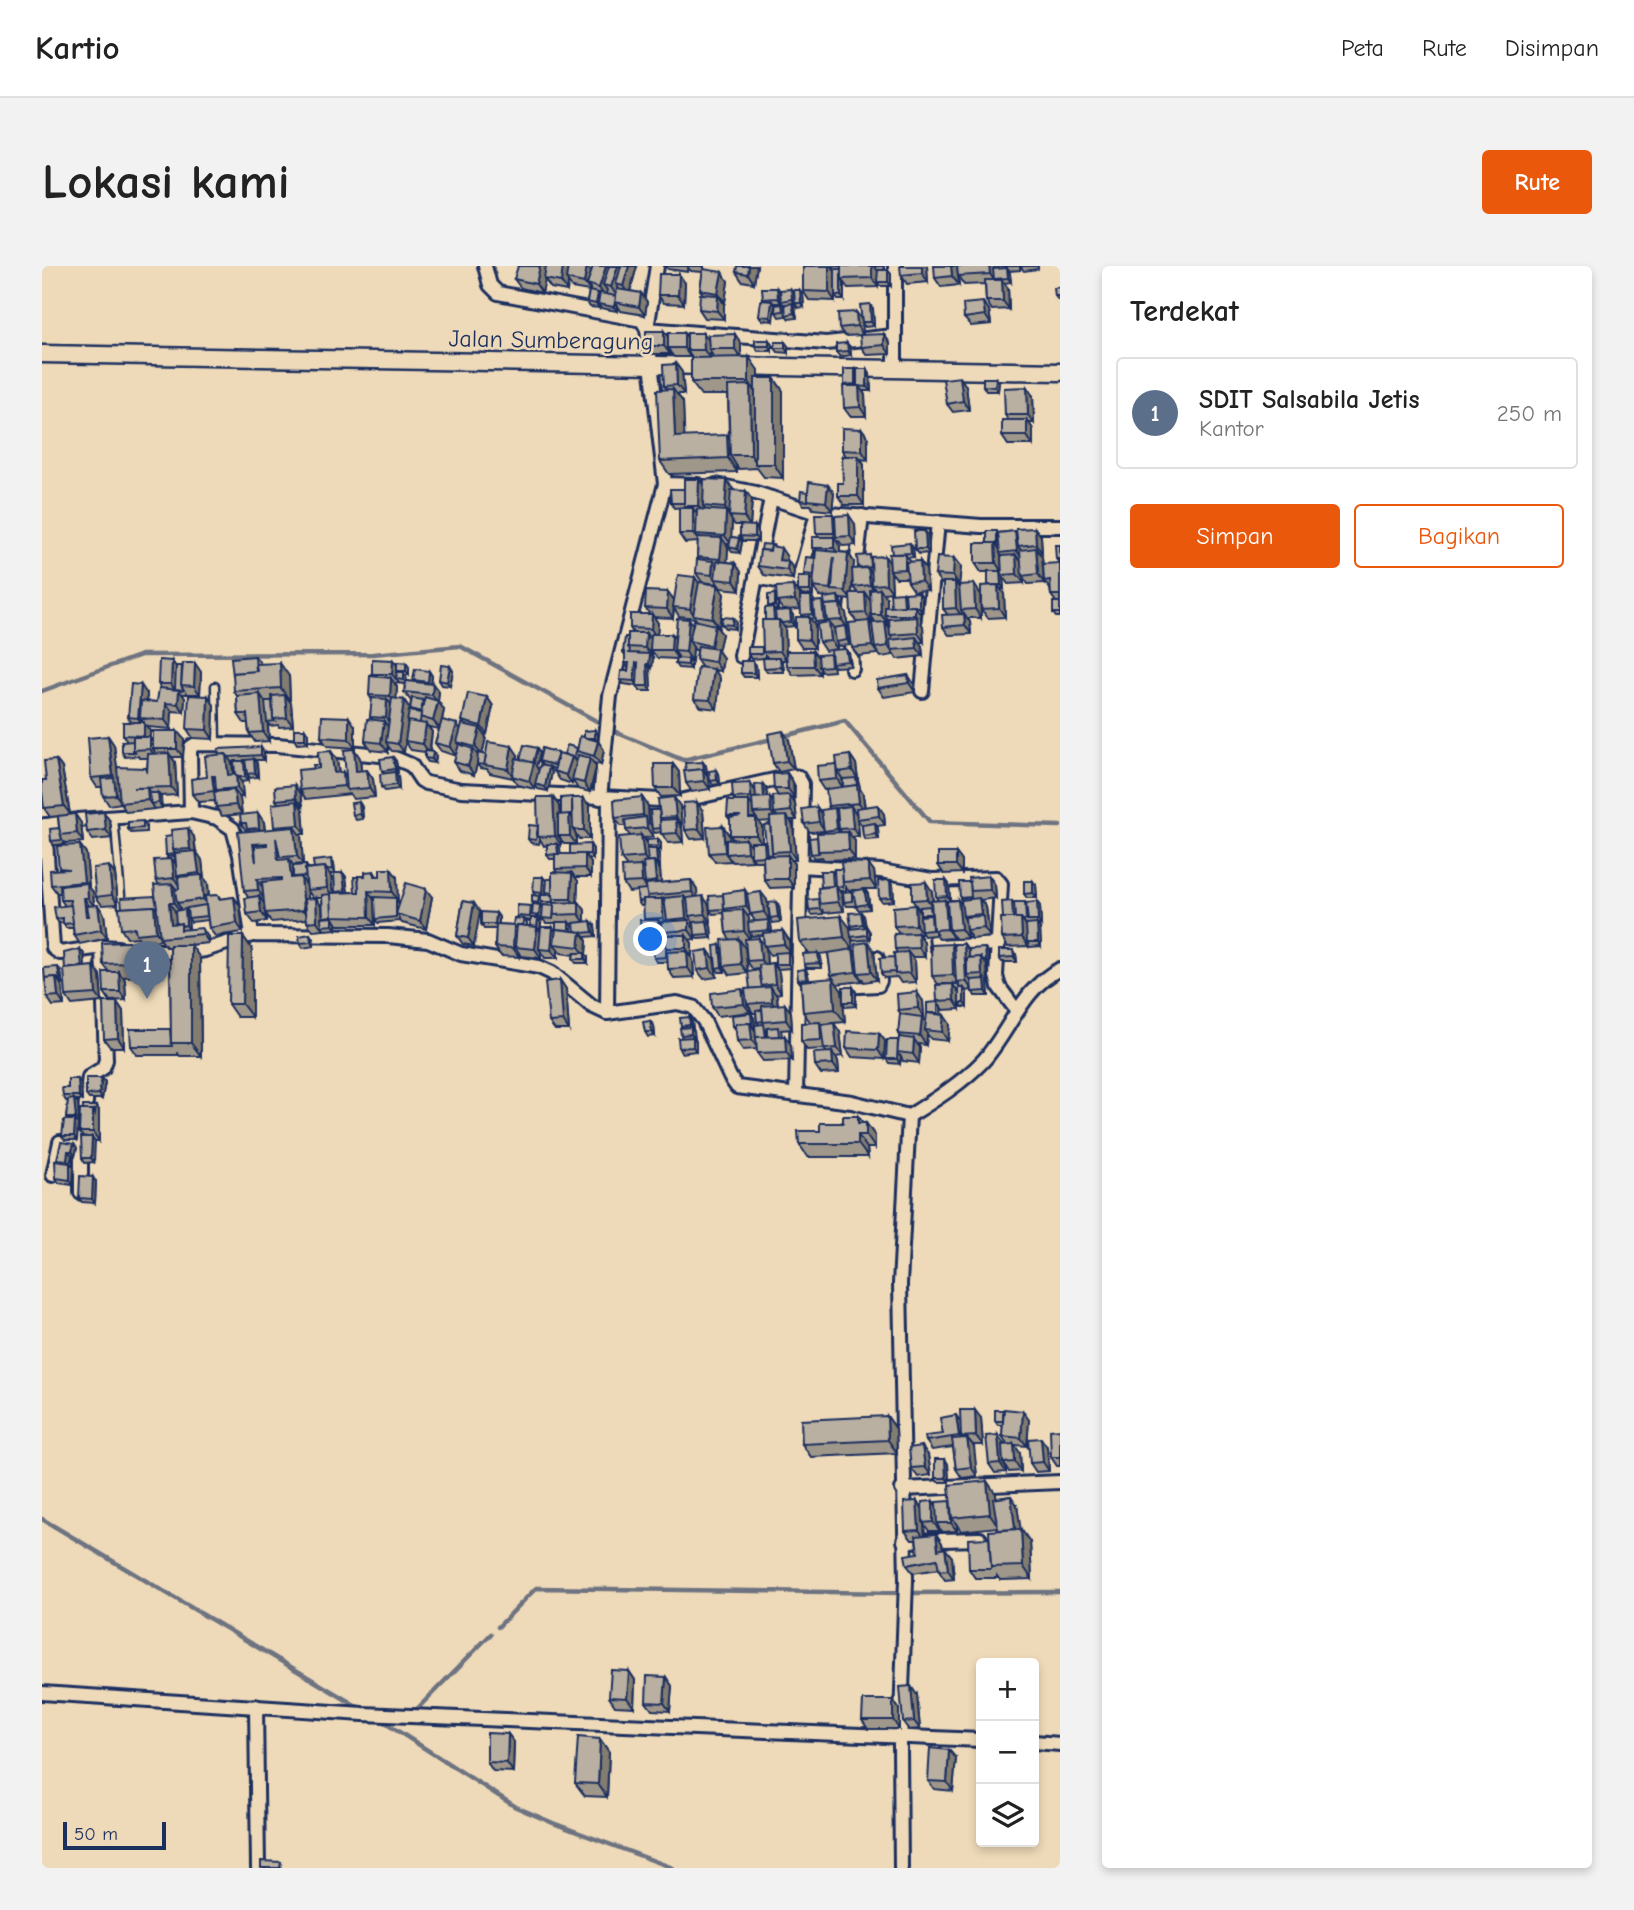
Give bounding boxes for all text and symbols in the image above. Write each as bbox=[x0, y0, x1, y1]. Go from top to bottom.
text: Kartio bbox=[35, 29, 120, 67]
text: Peta bbox=[1341, 34, 1384, 62]
text: Rute bbox=[1422, 34, 1467, 62]
text: Disimpan bbox=[1505, 34, 1599, 62]
button: Rute bbox=[1482, 150, 1592, 214]
text: Lokasi kami bbox=[42, 154, 290, 210]
text: Terdekat bbox=[1130, 294, 1239, 329]
street label: Jalan Sumberagung bbox=[448, 324, 654, 356]
text: SDIT Salsabila Jetis bbox=[1199, 385, 1419, 415]
text: 1 bbox=[1150, 400, 1160, 427]
text: 250 m bbox=[1497, 400, 1562, 427]
text: Kantor bbox=[1199, 415, 1264, 442]
button: Simpan bbox=[1130, 504, 1340, 568]
button: Bagikan bbox=[1354, 504, 1564, 568]
your location bbox=[633, 922, 667, 956]
pin: 1 bbox=[124, 941, 170, 999]
map controls bbox=[976, 1658, 1039, 1847]
button: + bbox=[976, 1658, 1039, 1721]
button: − bbox=[976, 1721, 1039, 1784]
button: layers bbox=[976, 1784, 1039, 1847]
scale bar bbox=[63, 1819, 166, 1851]
text: 50 m bbox=[74, 1823, 118, 1845]

